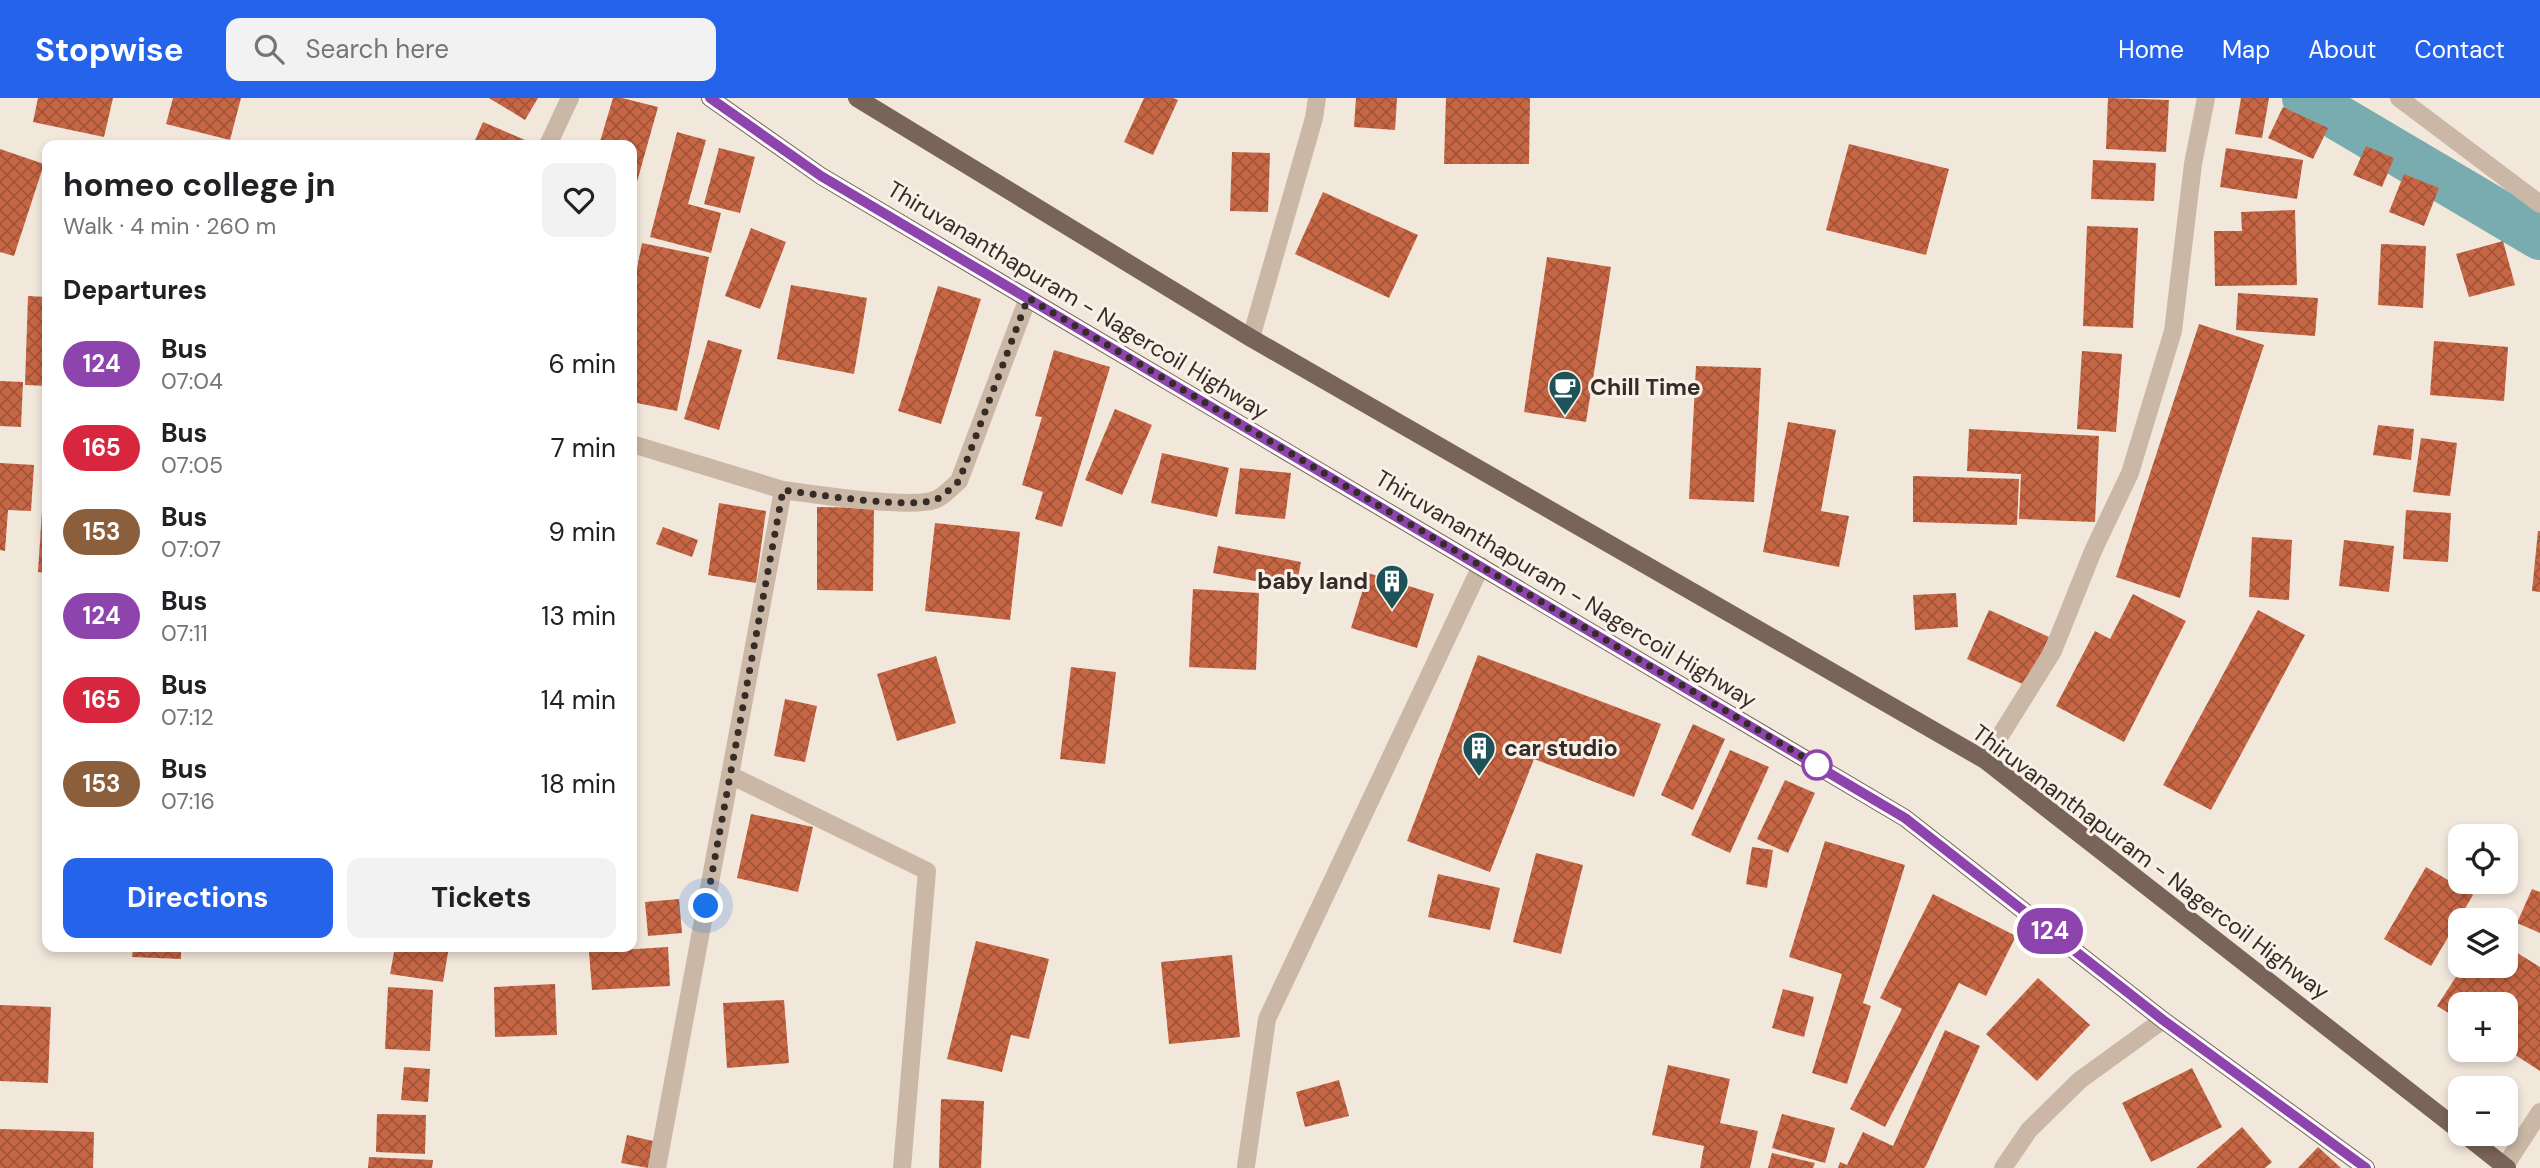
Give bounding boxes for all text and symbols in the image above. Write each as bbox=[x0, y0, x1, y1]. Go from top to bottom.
search box bbox=[226, 18, 716, 81]
text: Stopwise bbox=[35, 28, 184, 71]
icon: search bbox=[250, 30, 288, 68]
text: Search here bbox=[306, 32, 449, 66]
text: Home bbox=[2118, 34, 2184, 65]
text: Map bbox=[2222, 34, 2270, 65]
text: About bbox=[2308, 34, 2377, 65]
text: Contact bbox=[2415, 34, 2505, 65]
text: homeo college jn bbox=[63, 163, 336, 206]
button: heart bbox=[542, 163, 616, 237]
street label: Thiruvananthapuram - Nagercoil Highway bbox=[882, 174, 1274, 426]
text: Walk · 4 min · 260 m bbox=[63, 211, 276, 241]
text: Departures bbox=[63, 273, 207, 307]
text: Bus bbox=[161, 332, 207, 366]
text: 6 min bbox=[548, 347, 616, 381]
text: 124 bbox=[82, 348, 121, 379]
text: 07:04 bbox=[161, 366, 223, 396]
cafe icon: Chill Time bbox=[1546, 368, 1584, 417]
place label: Chill Time bbox=[1590, 372, 1701, 402]
text: Bus bbox=[161, 416, 207, 450]
text: 7 min bbox=[551, 431, 616, 465]
text: 165 bbox=[82, 432, 121, 463]
text: 07:05 bbox=[161, 450, 223, 480]
street label: Thiruvananthapuram - Nagercoil Highway bbox=[1370, 463, 1762, 715]
text: Bus bbox=[161, 500, 207, 534]
text: 9 min bbox=[548, 515, 616, 549]
text: 153 bbox=[82, 516, 121, 547]
text: 07:07 bbox=[161, 534, 221, 564]
building icon: baby land bbox=[1373, 562, 1411, 611]
place label: baby land bbox=[1257, 566, 1368, 596]
text: Bus bbox=[161, 584, 207, 618]
text: 13 min bbox=[541, 599, 616, 633]
text: 124 bbox=[82, 600, 121, 631]
text: 07:11 bbox=[161, 618, 208, 648]
text: Bus bbox=[161, 668, 207, 702]
text: 14 min bbox=[541, 683, 616, 717]
text: 165 bbox=[82, 684, 121, 715]
text: 07:12 bbox=[161, 702, 214, 732]
street label: Thiruvananthapuram - Nagercoil Highway bbox=[1966, 718, 2336, 1006]
building icon: car studio bbox=[1460, 729, 1498, 778]
place label: car studio bbox=[1504, 733, 1618, 763]
unlabelled marker bbox=[1802, 750, 1832, 780]
text: Bus bbox=[161, 752, 207, 786]
text: 18 min bbox=[541, 767, 616, 801]
text: 153 bbox=[82, 768, 121, 799]
text: 07:16 bbox=[161, 786, 215, 816]
map controls bbox=[2448, 824, 2518, 1146]
button: locate bbox=[2448, 824, 2518, 894]
button: Directions bbox=[63, 858, 333, 938]
button: Tickets bbox=[347, 858, 616, 938]
your location bbox=[688, 888, 723, 923]
line badge: 124 bbox=[2010, 908, 2090, 954]
button: layers bbox=[2448, 908, 2518, 978]
text: 124 bbox=[2031, 915, 2069, 946]
button: + bbox=[2448, 992, 2518, 1062]
button: − bbox=[2448, 1076, 2518, 1146]

